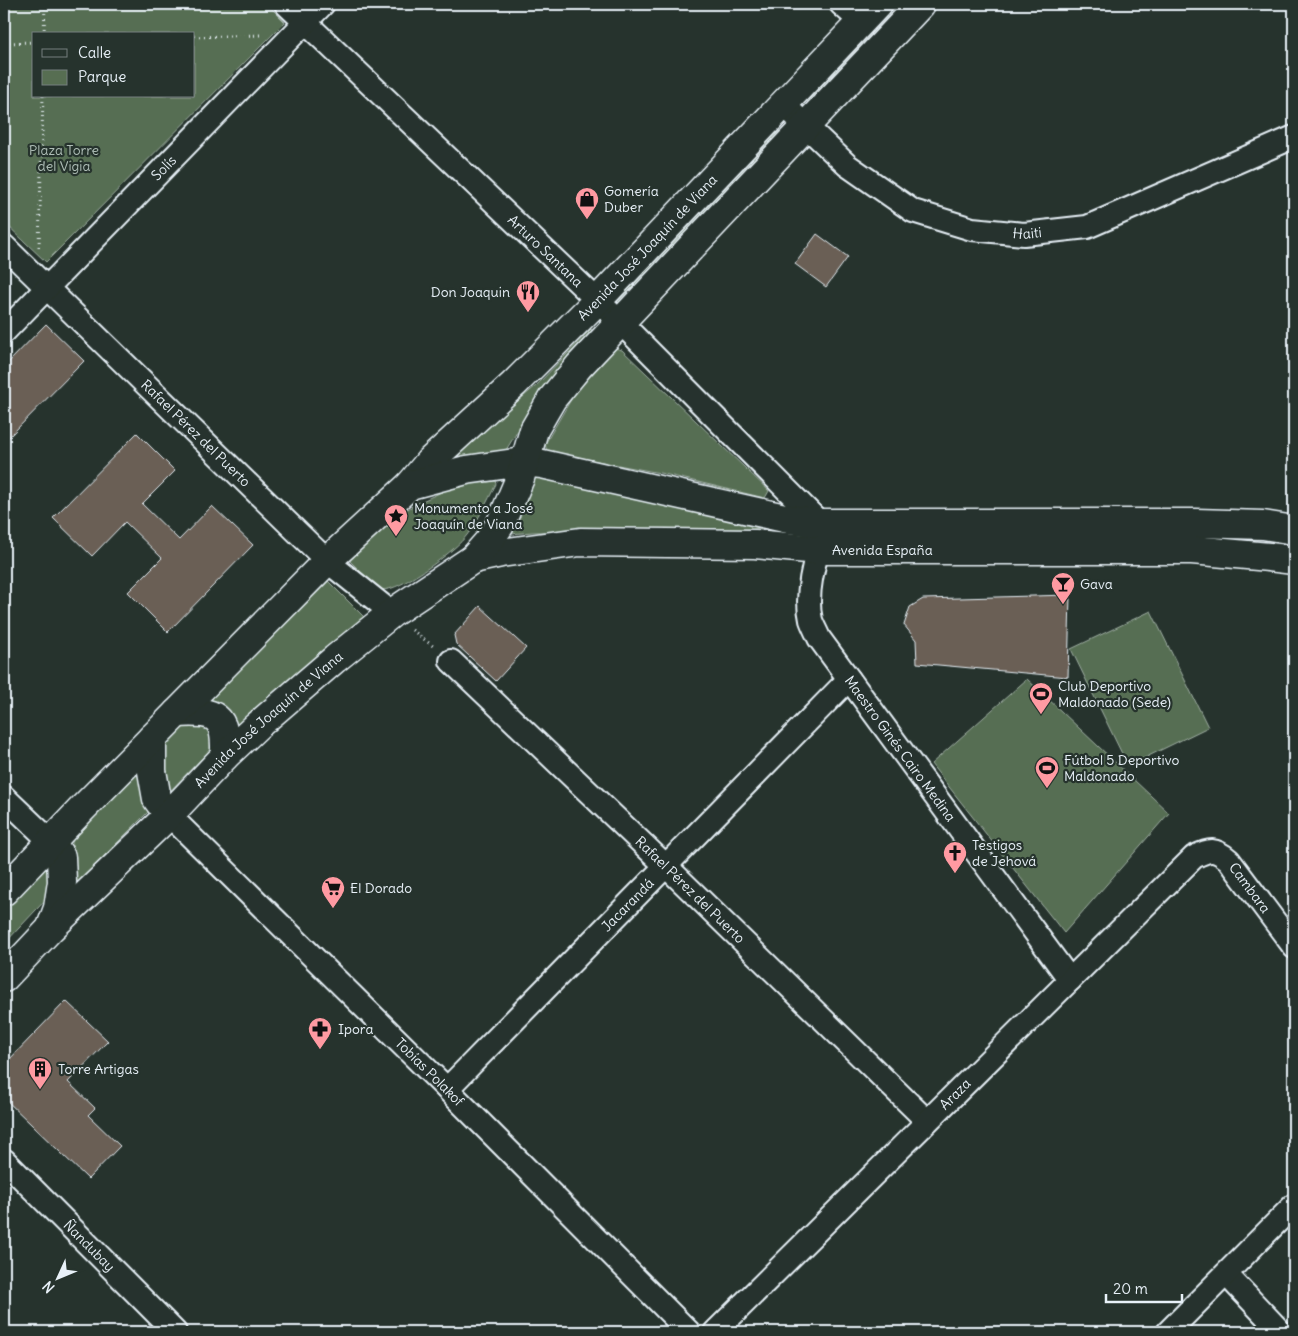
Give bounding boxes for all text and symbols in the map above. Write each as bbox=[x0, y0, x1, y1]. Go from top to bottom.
legend bbox=[32, 32, 195, 98]
text: Calle bbox=[78, 43, 111, 62]
text: Parque bbox=[78, 67, 126, 86]
park label: Plaza Torre del Vigia bbox=[29, 141, 99, 175]
street label: Solís bbox=[147, 151, 180, 184]
street label: Avenida José Joaquín de Viana bbox=[574, 171, 721, 324]
place label: Gomería Duber bbox=[604, 182, 659, 216]
shop icon: Gomería Duber bbox=[574, 186, 600, 220]
street label: Arturo Santana bbox=[504, 211, 587, 291]
street label: Haiti bbox=[1012, 223, 1043, 243]
restaurant icon: Don Joaquin bbox=[515, 279, 541, 313]
place label: Don Joaquin bbox=[431, 283, 510, 301]
street label: Rafael Pérez del Puerto bbox=[137, 376, 255, 491]
place label: Monumento a José Joaquín de Viana bbox=[414, 499, 533, 533]
place icon: Monumento a José Joaquín de Viana bbox=[383, 503, 409, 537]
street label: Avenida España bbox=[832, 541, 933, 559]
bar icon: Gava bbox=[1050, 571, 1076, 605]
place label: Gava bbox=[1080, 575, 1113, 593]
street label: Avenida José Joaquín de Viana bbox=[190, 647, 346, 792]
street label: Maestro Ginés Cairo Medina bbox=[841, 672, 960, 825]
place label: Club Deportivo Maldonado (Sede) bbox=[1058, 677, 1171, 711]
sports icon: Club Deportivo Maldonado (Sede) bbox=[1028, 681, 1054, 715]
place label: Fútbol 5 Deportivo Maldonado bbox=[1064, 751, 1179, 785]
sports icon: Fútbol 5 Deportivo Maldonado bbox=[1034, 755, 1060, 789]
street label: Rafael Pérez del Puerto bbox=[631, 832, 749, 947]
place label: Testigos de Jehová bbox=[972, 836, 1036, 870]
church icon: Testigos de Jehová bbox=[942, 840, 968, 874]
street label: Cambara bbox=[1225, 859, 1275, 917]
street label: Jacarandá bbox=[597, 874, 658, 935]
supermarket icon: El Dorado bbox=[320, 875, 346, 909]
place label: El Dorado bbox=[350, 879, 412, 897]
pharmacy icon: Ipora bbox=[307, 1016, 333, 1050]
place label: Ipora bbox=[338, 1020, 373, 1038]
street label: Tobías Polakof bbox=[391, 1034, 468, 1110]
building icon: Torre Artigas bbox=[27, 1056, 53, 1090]
place label: Torre Artigas bbox=[58, 1060, 139, 1078]
street label: Araza bbox=[935, 1075, 975, 1113]
street label: Ñandubay bbox=[60, 1216, 119, 1275]
north arrow bbox=[32, 1254, 82, 1304]
scale bar bbox=[1106, 1271, 1182, 1303]
text: N bbox=[39, 1277, 58, 1297]
text: 20 m bbox=[1113, 1279, 1148, 1298]

